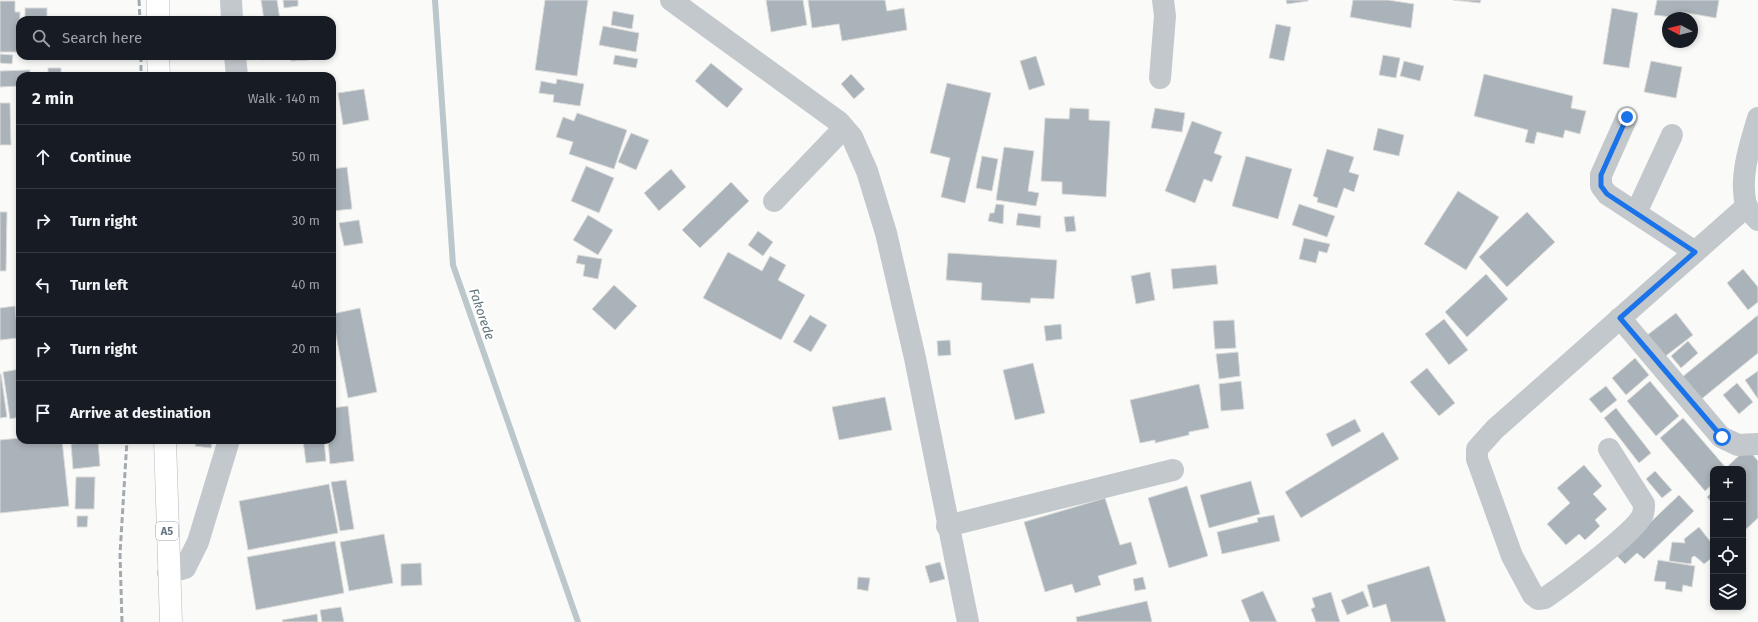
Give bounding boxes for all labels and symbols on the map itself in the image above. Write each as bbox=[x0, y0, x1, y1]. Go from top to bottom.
north arrow bbox=[1662, 12, 1698, 48]
route end bbox=[1618, 108, 1636, 126]
water label: Fakorede bbox=[466, 286, 498, 342]
route start bbox=[1713, 428, 1731, 446]
road number: A5 bbox=[156, 522, 178, 540]

